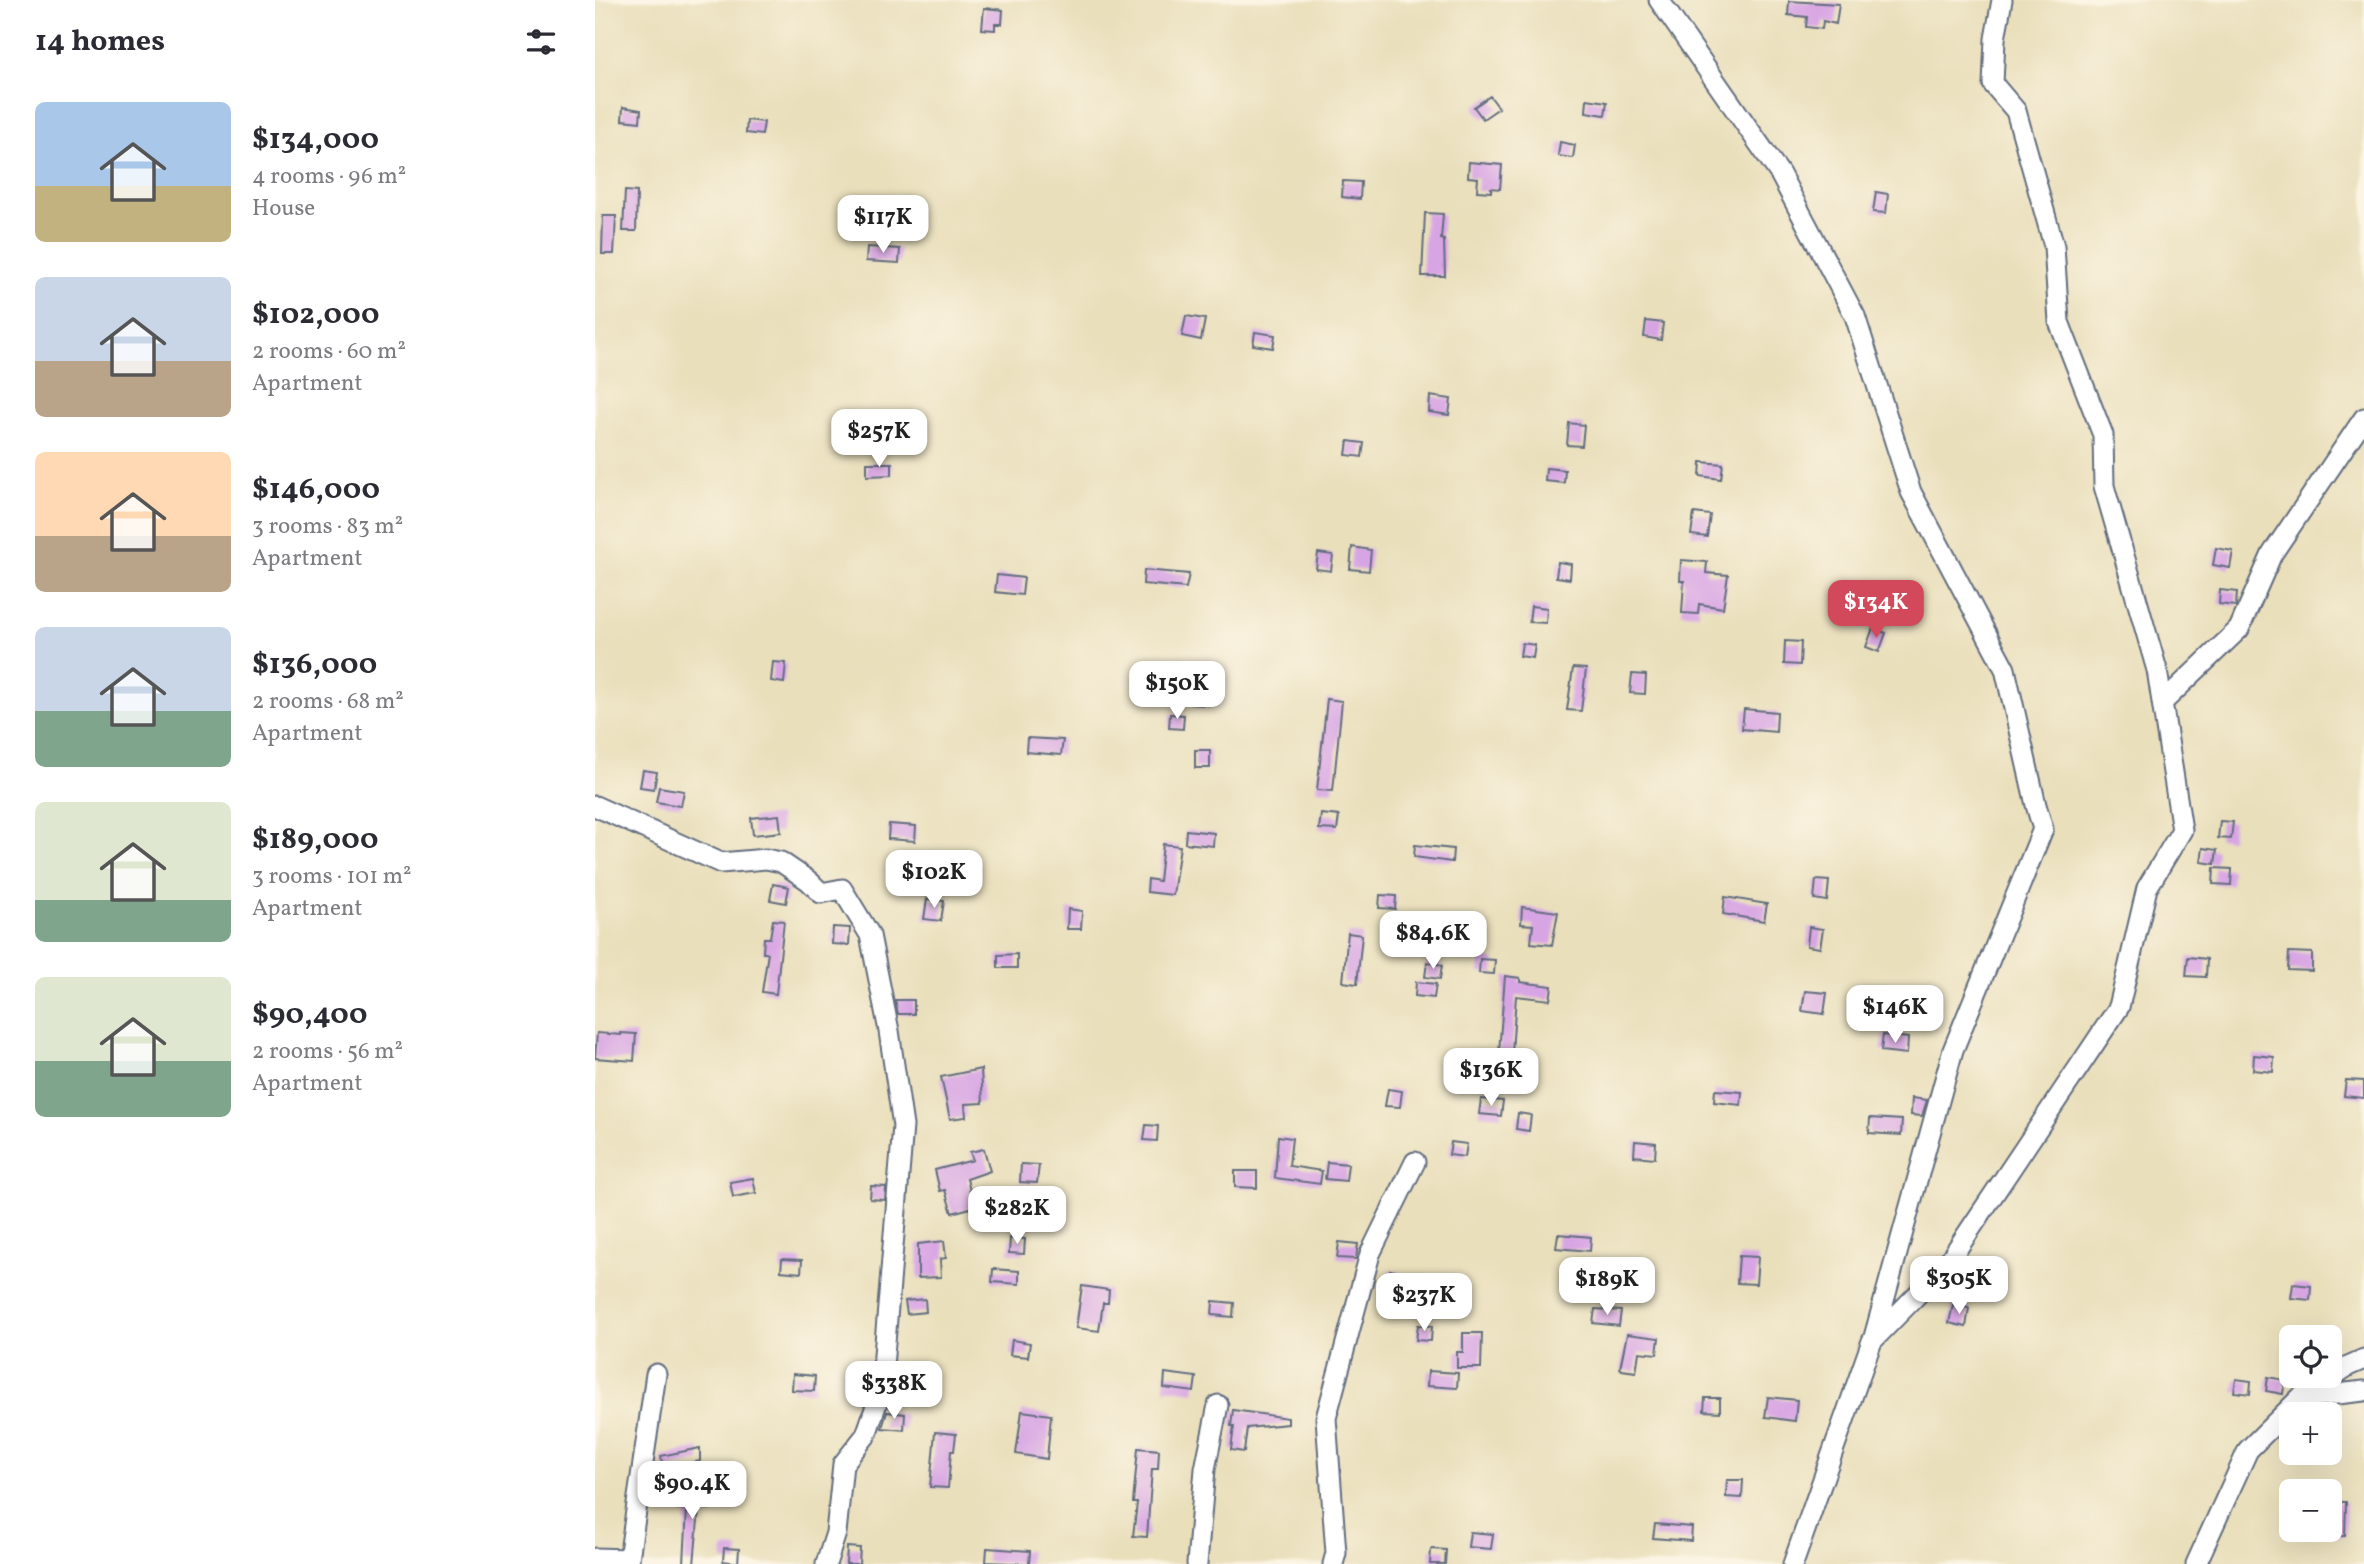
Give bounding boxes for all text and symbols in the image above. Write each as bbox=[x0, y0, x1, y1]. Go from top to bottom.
text: 14 homes bbox=[35, 21, 165, 63]
icon: filters bbox=[522, 23, 560, 61]
text: $134,000 bbox=[252, 119, 379, 161]
icon: home bbox=[91, 130, 175, 214]
text: 4 rooms · 96 m² bbox=[252, 161, 406, 193]
text: House bbox=[252, 193, 315, 225]
pin: $117K bbox=[834, 196, 932, 255]
text: $117K bbox=[854, 202, 912, 234]
text: $102,000 bbox=[252, 294, 380, 336]
icon: home bbox=[91, 305, 175, 389]
text: 2 rooms · 60 m² bbox=[252, 336, 406, 368]
text: Apartment bbox=[252, 368, 363, 400]
pin: $257K bbox=[830, 410, 928, 469]
text: $257K bbox=[847, 416, 911, 448]
text: $146,000 bbox=[252, 469, 380, 511]
icon: home bbox=[91, 480, 175, 564]
text: 3 rooms · 83 m² bbox=[252, 511, 403, 543]
text: Apartment bbox=[252, 543, 363, 575]
pin: $134K bbox=[1827, 580, 1925, 640]
text: $134K bbox=[1844, 587, 1908, 619]
text: $136,000 bbox=[252, 644, 377, 686]
icon: home bbox=[91, 655, 175, 739]
pin: $150K bbox=[1128, 662, 1226, 721]
text: $150K bbox=[1145, 668, 1209, 700]
text: 2 rooms · 68 m² bbox=[252, 686, 404, 718]
text: Apartment bbox=[252, 718, 363, 750]
text: $189,000 bbox=[252, 819, 378, 861]
icon: home bbox=[91, 830, 175, 914]
pin: $102K bbox=[885, 850, 983, 910]
text: $102K bbox=[902, 857, 966, 889]
text: 3 rooms · 101 m² bbox=[252, 861, 412, 893]
text: Apartment bbox=[252, 893, 363, 925]
pin: $84.6K bbox=[1376, 912, 1490, 971]
text: $84.6K bbox=[1396, 918, 1470, 950]
pin: $146K bbox=[1846, 986, 1944, 1045]
text: $146K bbox=[1862, 992, 1928, 1024]
text: $90,400 bbox=[252, 994, 368, 1036]
icon: home bbox=[91, 1005, 175, 1089]
text: 2 rooms · 56 m² bbox=[252, 1036, 403, 1068]
pin: $136K bbox=[1442, 1048, 1540, 1108]
text: $136K bbox=[1459, 1055, 1523, 1087]
text: Apartment bbox=[252, 1068, 363, 1100]
pin: $282K bbox=[968, 1186, 1066, 1246]
text: $282K bbox=[984, 1193, 1050, 1225]
pin: $305K bbox=[1910, 1256, 2008, 1316]
pin: $189K bbox=[1558, 1258, 1656, 1317]
text: $305K bbox=[1926, 1263, 1992, 1295]
text: $189K bbox=[1575, 1264, 1639, 1296]
pin: $237K bbox=[1375, 1274, 1473, 1333]
text: $237K bbox=[1392, 1280, 1456, 1312]
map controls bbox=[2279, 1325, 2342, 1542]
button: locate bbox=[2279, 1325, 2342, 1388]
pin: $338K bbox=[845, 1362, 943, 1421]
text: $338K bbox=[861, 1368, 927, 1400]
button: + bbox=[2279, 1402, 2342, 1465]
pin: $90.4K bbox=[635, 1462, 749, 1521]
text: $90.4K bbox=[653, 1468, 731, 1500]
button: − bbox=[2279, 1479, 2342, 1542]

